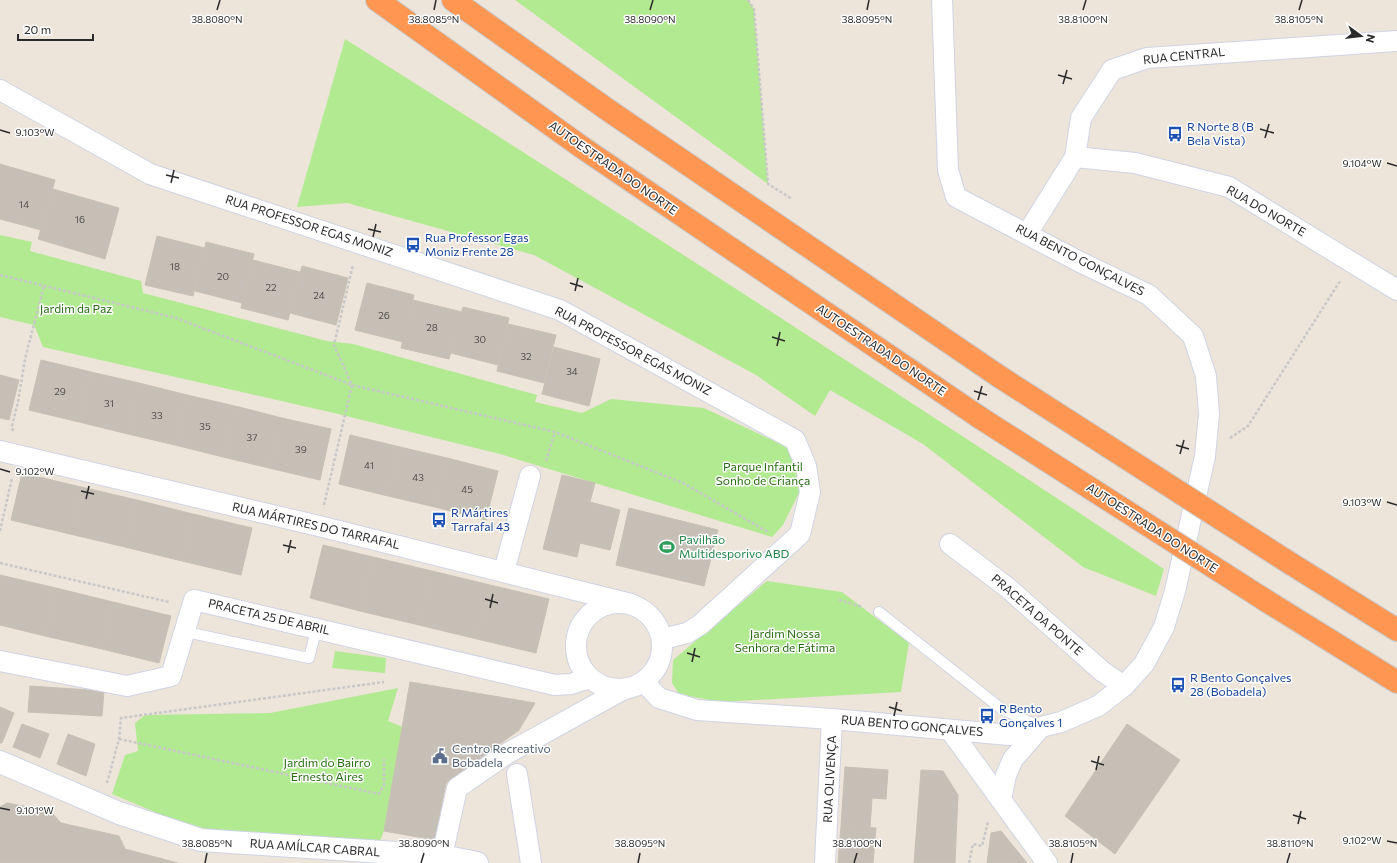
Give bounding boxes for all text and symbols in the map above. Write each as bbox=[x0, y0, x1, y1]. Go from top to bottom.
text: 38.8080°N bbox=[191, 13, 243, 25]
text: 38.8085°N bbox=[409, 13, 459, 25]
text: 38.8090°N bbox=[624, 13, 676, 25]
text: 38.8095°N bbox=[842, 13, 892, 25]
text: 38.8100°N bbox=[1058, 13, 1108, 25]
text: 38.8105°N bbox=[1275, 13, 1323, 25]
scale bar bbox=[18, 16, 93, 42]
north arrow bbox=[1341, 16, 1381, 56]
text: 20 m bbox=[24, 22, 51, 36]
text: N bbox=[1364, 33, 1378, 44]
street label: RUA CENTRAL bbox=[1142, 44, 1226, 66]
street label: AUTOESTRADA DO NORTE bbox=[547, 117, 680, 217]
place label: R Norte 8 (B Bela Vista) bbox=[1187, 119, 1254, 147]
bus stop icon: R Norte 8 (B Bela Vista) bbox=[1166, 125, 1184, 143]
text: 9.103°W bbox=[16, 126, 54, 138]
text: 9.104°W bbox=[1342, 157, 1382, 169]
street label: RUA DO NORTE bbox=[1224, 182, 1309, 238]
street label: RUA PROFESSOR EGAS MONIZ bbox=[224, 191, 395, 259]
house number: 14 bbox=[19, 198, 29, 210]
house number: 16 bbox=[75, 213, 85, 225]
street label: RUA BENTO GONÇALVES bbox=[1014, 221, 1147, 298]
place label: Rua Professor Egas Moniz Frente 28 bbox=[425, 230, 529, 258]
bus stop icon: Rua Professor Egas Moniz Frente 28 bbox=[404, 236, 422, 254]
house number: 18 bbox=[170, 260, 180, 272]
house number: 20 bbox=[217, 270, 229, 282]
house number: 22 bbox=[265, 281, 277, 293]
house number: 24 bbox=[313, 289, 325, 301]
park label: Jardim da Paz bbox=[40, 301, 112, 316]
street label: AUTOESTRADA DO NORTE bbox=[814, 301, 949, 398]
street label: RUA PROFESSOR EGAS MONIZ bbox=[553, 303, 714, 397]
house number: 26 bbox=[378, 309, 390, 321]
house number: 28 bbox=[426, 321, 438, 333]
house number: 30 bbox=[474, 333, 486, 345]
house number: 32 bbox=[520, 350, 532, 362]
house number: 34 bbox=[566, 365, 578, 377]
house number: 29 bbox=[54, 385, 66, 397]
house number: 31 bbox=[104, 397, 114, 409]
house number: 33 bbox=[151, 409, 163, 421]
house number: 35 bbox=[199, 420, 211, 432]
house number: 37 bbox=[247, 431, 257, 443]
house number: 39 bbox=[295, 443, 307, 455]
house number: 41 bbox=[364, 459, 374, 471]
park label: Parque Infantil Sonho de Criança bbox=[716, 459, 810, 487]
text: 9.102°W bbox=[16, 465, 54, 477]
house number: 43 bbox=[412, 471, 424, 483]
street label: AUTOESTRADA DO NORTE bbox=[1084, 480, 1221, 575]
house number: 45 bbox=[461, 483, 473, 495]
text: 9.103°W bbox=[1343, 496, 1381, 508]
street label: RUA MÁRTIRES DO TARRAFAL bbox=[231, 499, 402, 551]
place label: R Mártires Tarrafal 43 bbox=[451, 505, 510, 533]
bus stop icon: R Mártires Tarrafal 43 bbox=[430, 511, 448, 529]
place label: Pavilhão Multidesporivo ABD bbox=[679, 532, 790, 560]
sports icon: Pavilhão Multidesporivo ABD bbox=[658, 538, 676, 556]
street label: PRACETA DA PONTE bbox=[989, 571, 1086, 658]
street label: PRACETA 25 DE ABRIL bbox=[207, 595, 332, 637]
park label: Jardim Nossa Senhora de Fátima bbox=[735, 626, 835, 654]
place label: R Bento Gonçalves 28 (Bobadela) bbox=[1190, 670, 1291, 698]
bus stop icon: R Bento Gonçalves 28 (Bobadela) bbox=[1169, 676, 1187, 694]
place label: R Bento Gonçalves 1 bbox=[999, 701, 1062, 729]
bus stop icon: R Bento Gonçalves 1 bbox=[978, 707, 996, 725]
street label: RUA BENTO GONÇALVES bbox=[840, 712, 984, 738]
street label: RUA OLIVENÇA bbox=[820, 735, 838, 823]
place label: Centro Recreativo Bobadela bbox=[452, 741, 551, 769]
public building icon: Centro Recreativo Bobadela bbox=[431, 747, 449, 765]
park label: Jardim do Bairro Ernesto Aires bbox=[283, 755, 371, 783]
text: 9.101°W bbox=[16, 804, 54, 816]
text: 9.102°W bbox=[1343, 834, 1381, 846]
street label: RUA AMÍLCAR CABRAL bbox=[249, 835, 381, 859]
text: 38.8085°N bbox=[182, 837, 232, 849]
text: 38.8090°N bbox=[398, 837, 450, 849]
text: 38.8095°N bbox=[615, 837, 665, 849]
text: 38.8100°N bbox=[832, 837, 882, 849]
text: 38.8105°N bbox=[1049, 837, 1097, 849]
text: 38.8110°N bbox=[1266, 837, 1314, 849]

